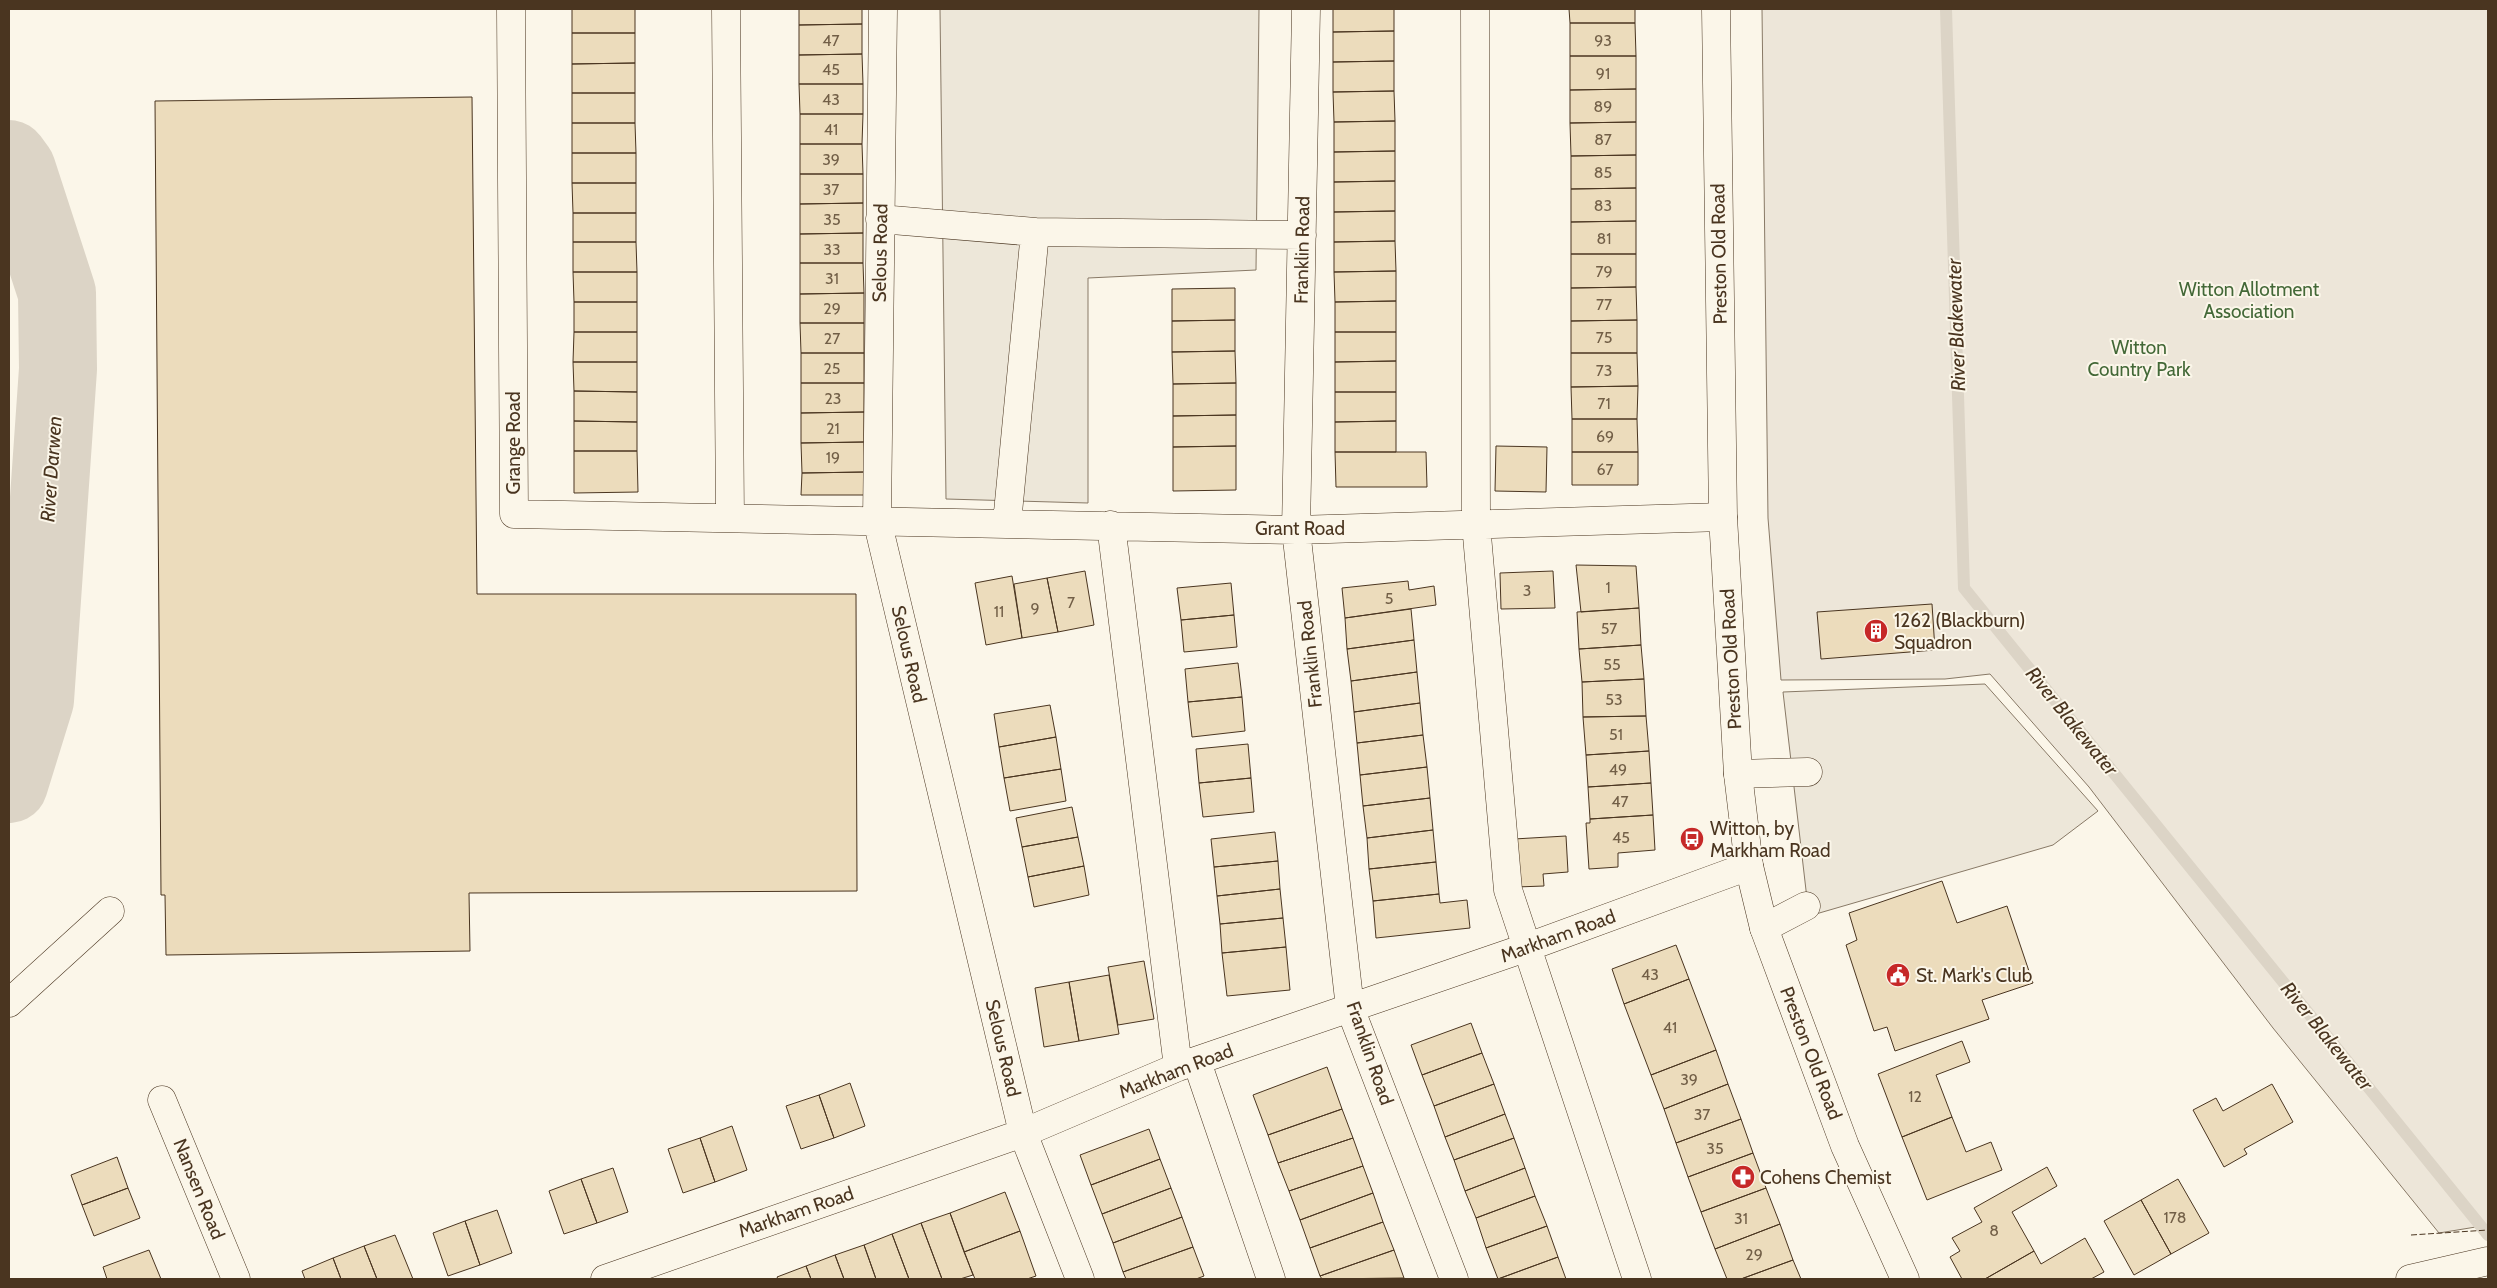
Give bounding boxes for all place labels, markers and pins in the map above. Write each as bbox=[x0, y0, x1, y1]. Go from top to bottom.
place label: 1262 (Blackburn) Squadron bbox=[1894, 609, 2025, 654]
building icon: 1262 (Blackburn) Squadron bbox=[1863, 618, 1889, 644]
place label: Witton, by Markham Road bbox=[1710, 817, 1831, 862]
bus stop icon: Witton, by Markham Road bbox=[1679, 826, 1705, 852]
public building icon: St. Mark's Club bbox=[1885, 962, 1911, 988]
place label: St. Mark's Club bbox=[1916, 964, 2032, 987]
pharmacy icon: Cohens Chemist bbox=[1730, 1164, 1756, 1190]
place label: Cohens Chemist bbox=[1760, 1166, 1892, 1189]

